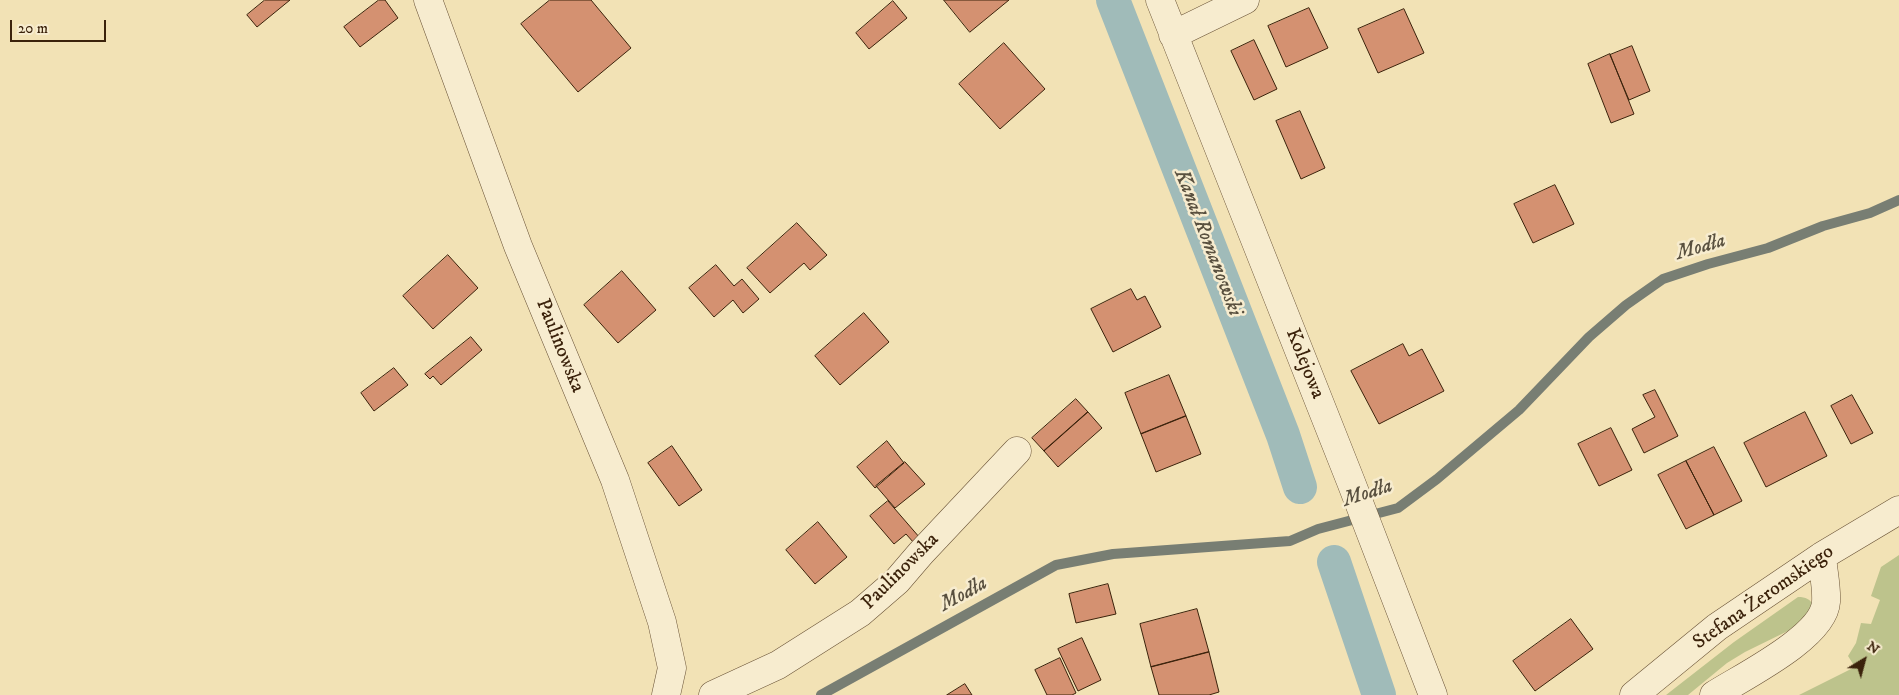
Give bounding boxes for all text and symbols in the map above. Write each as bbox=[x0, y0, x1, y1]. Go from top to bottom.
scale bar bbox=[12, 10, 109, 42]
text: 20 m bbox=[18, 19, 48, 38]
water label: Kanał Romanowski bbox=[1167, 166, 1247, 320]
water label: Modła bbox=[1673, 229, 1729, 267]
street label: Paulinowska bbox=[529, 296, 589, 396]
street label: Kolejowa bbox=[1279, 325, 1329, 403]
water label: Modła bbox=[1340, 474, 1396, 514]
street label: Paulinowska bbox=[858, 529, 944, 615]
street label: Stefana Żeromskiego bbox=[1689, 541, 1839, 655]
water label: Modła bbox=[936, 572, 992, 618]
north arrow bbox=[1839, 635, 1889, 685]
text: N bbox=[1863, 637, 1883, 659]

